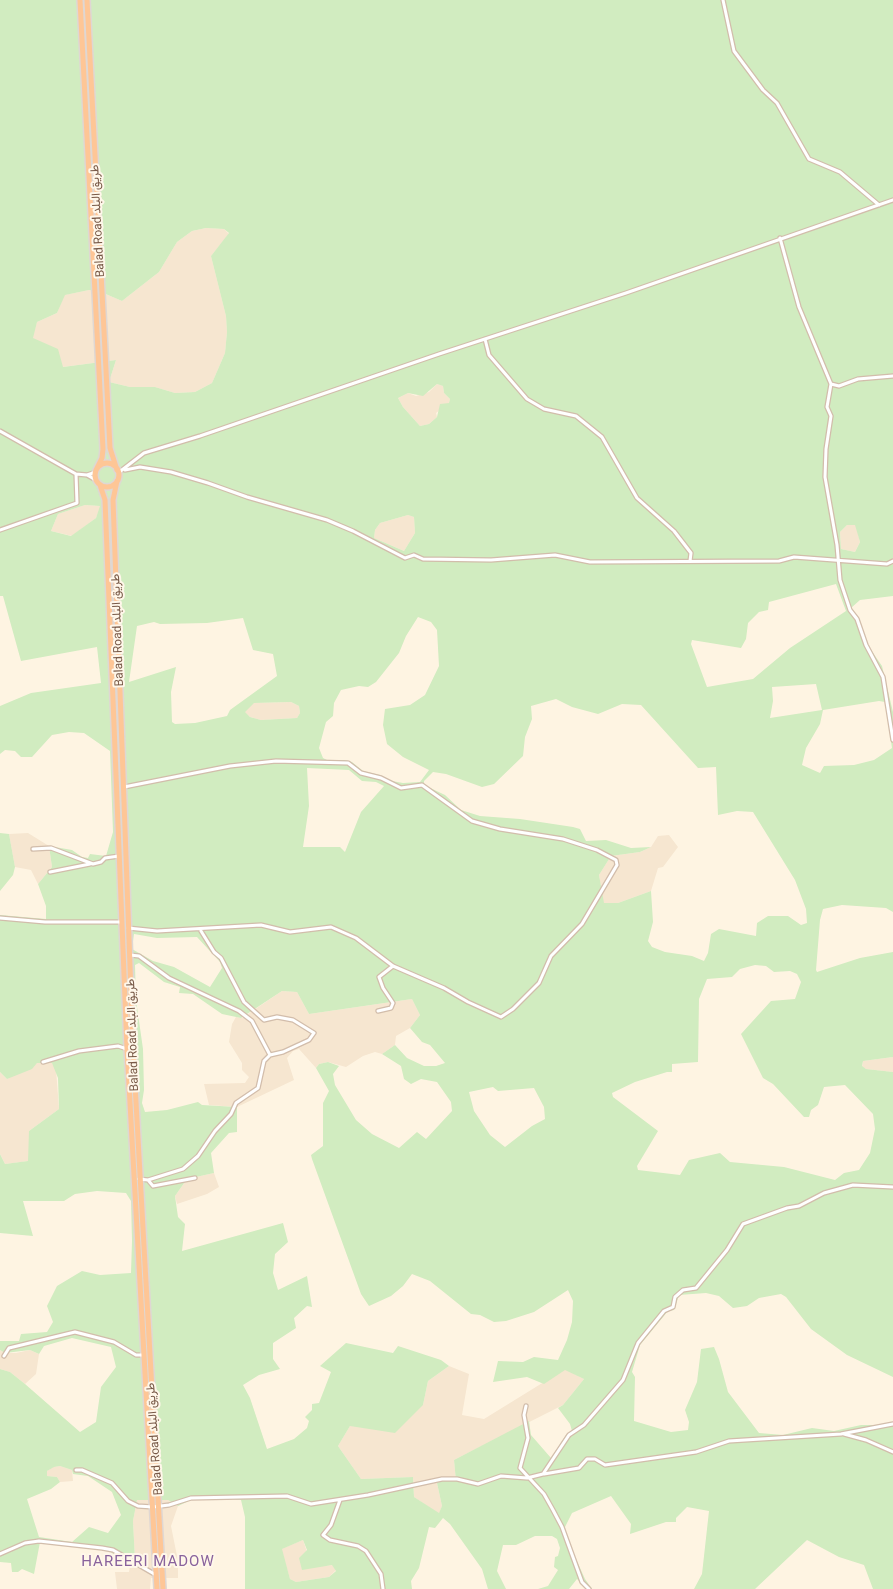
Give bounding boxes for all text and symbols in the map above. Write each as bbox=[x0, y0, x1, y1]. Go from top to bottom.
street label: Balad Road طريق البلد bbox=[88, 164, 108, 278]
street label: Balad Road طريق البلد bbox=[109, 573, 127, 687]
street label: Balad Road طريق البلد bbox=[124, 978, 142, 1092]
street label: Balad Road طريق البلد bbox=[144, 1382, 166, 1496]
district label: HAREERI MADOW bbox=[80, 1553, 216, 1571]

